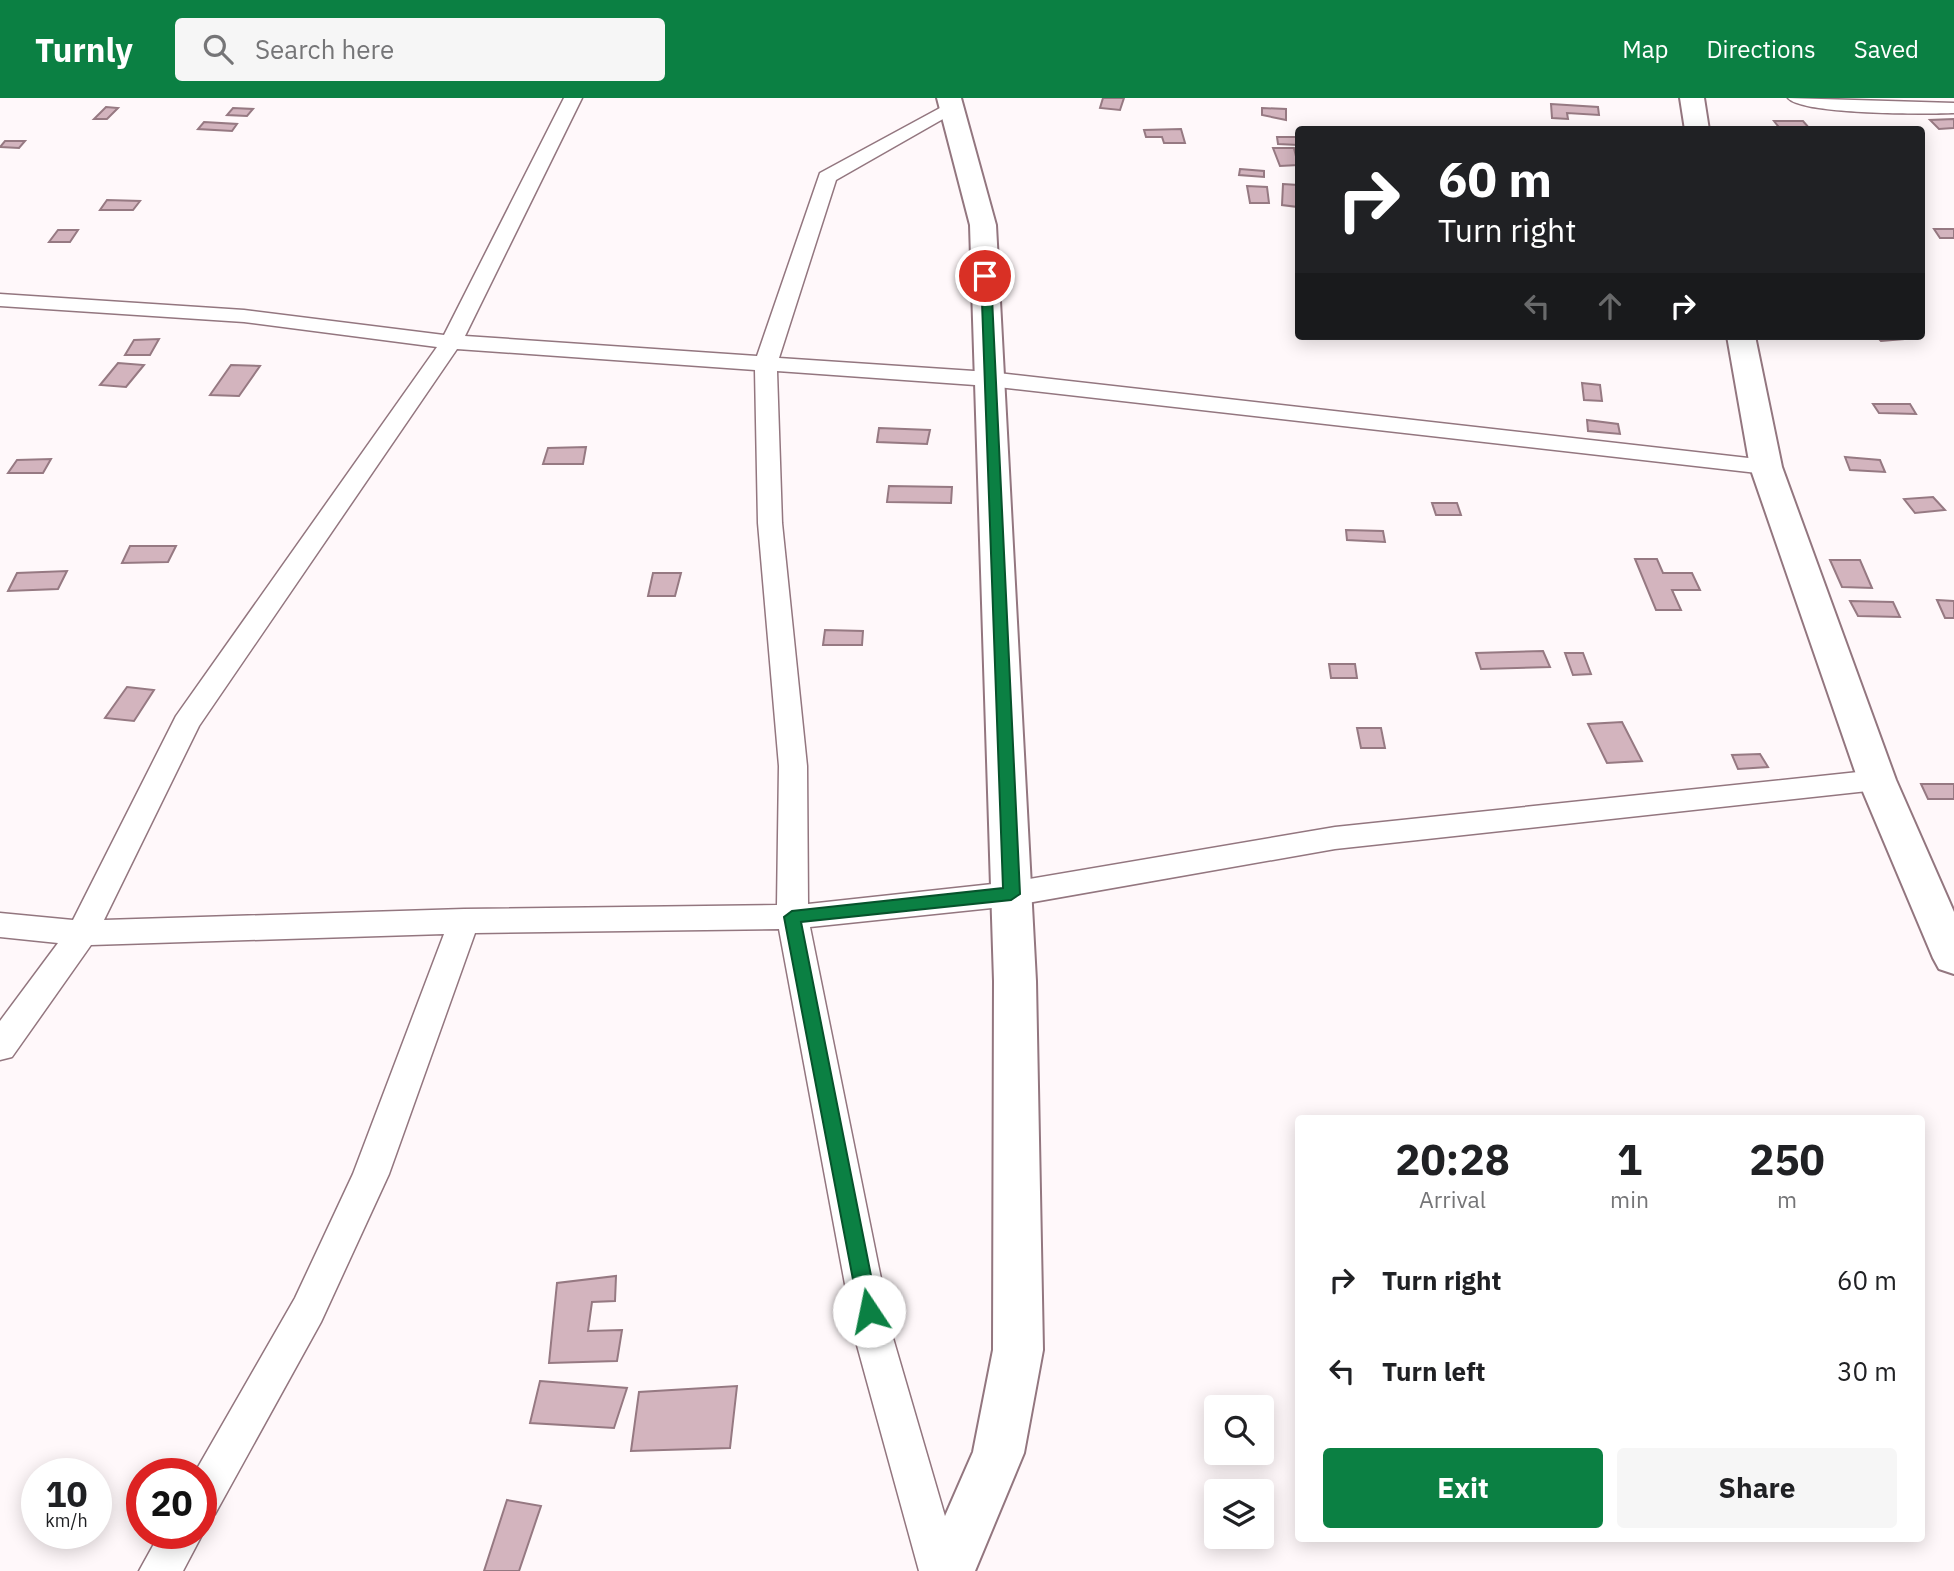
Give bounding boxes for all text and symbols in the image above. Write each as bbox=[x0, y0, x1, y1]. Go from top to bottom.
search box bbox=[175, 18, 665, 81]
text: Turnly bbox=[35, 28, 133, 71]
icon: search bbox=[199, 30, 237, 68]
text: Search here bbox=[255, 32, 394, 66]
text: Map bbox=[1622, 33, 1668, 65]
text: Directions bbox=[1706, 33, 1816, 65]
text: Saved bbox=[1854, 33, 1919, 65]
text: 60 m bbox=[1438, 147, 1552, 210]
icon: right bbox=[1323, 154, 1414, 245]
text: Turn right bbox=[1438, 209, 1576, 251]
pin bbox=[955, 246, 1015, 306]
icon: arrive bbox=[966, 257, 1004, 295]
icon: left bbox=[1518, 287, 1556, 325]
icon: ahead bbox=[1591, 287, 1629, 325]
icon: right bbox=[1664, 287, 1702, 325]
text: 20:28 bbox=[1395, 1132, 1510, 1187]
text: 1 bbox=[1617, 1132, 1642, 1187]
text: 250 bbox=[1749, 1132, 1825, 1187]
text: Arrival bbox=[1419, 1184, 1486, 1214]
text: min bbox=[1610, 1184, 1649, 1214]
text: m bbox=[1777, 1184, 1797, 1214]
icon: right bbox=[1323, 1261, 1361, 1299]
text: Turn right bbox=[1382, 1263, 1501, 1297]
text: 60 m bbox=[1837, 1263, 1897, 1297]
position arrow bbox=[832, 1274, 906, 1348]
icon: left bbox=[1323, 1352, 1361, 1390]
text: Turn left bbox=[1382, 1354, 1485, 1388]
text: 30 m bbox=[1837, 1354, 1897, 1388]
map controls bbox=[1204, 1395, 1274, 1549]
button: search bbox=[1204, 1395, 1274, 1465]
button: Exit bbox=[1323, 1448, 1603, 1528]
button: Share bbox=[1617, 1448, 1897, 1528]
speed limit sign: 20 bbox=[126, 1458, 217, 1549]
text: 10 bbox=[45, 1471, 88, 1517]
button: layers bbox=[1204, 1479, 1274, 1549]
text: km/h bbox=[45, 1509, 88, 1532]

